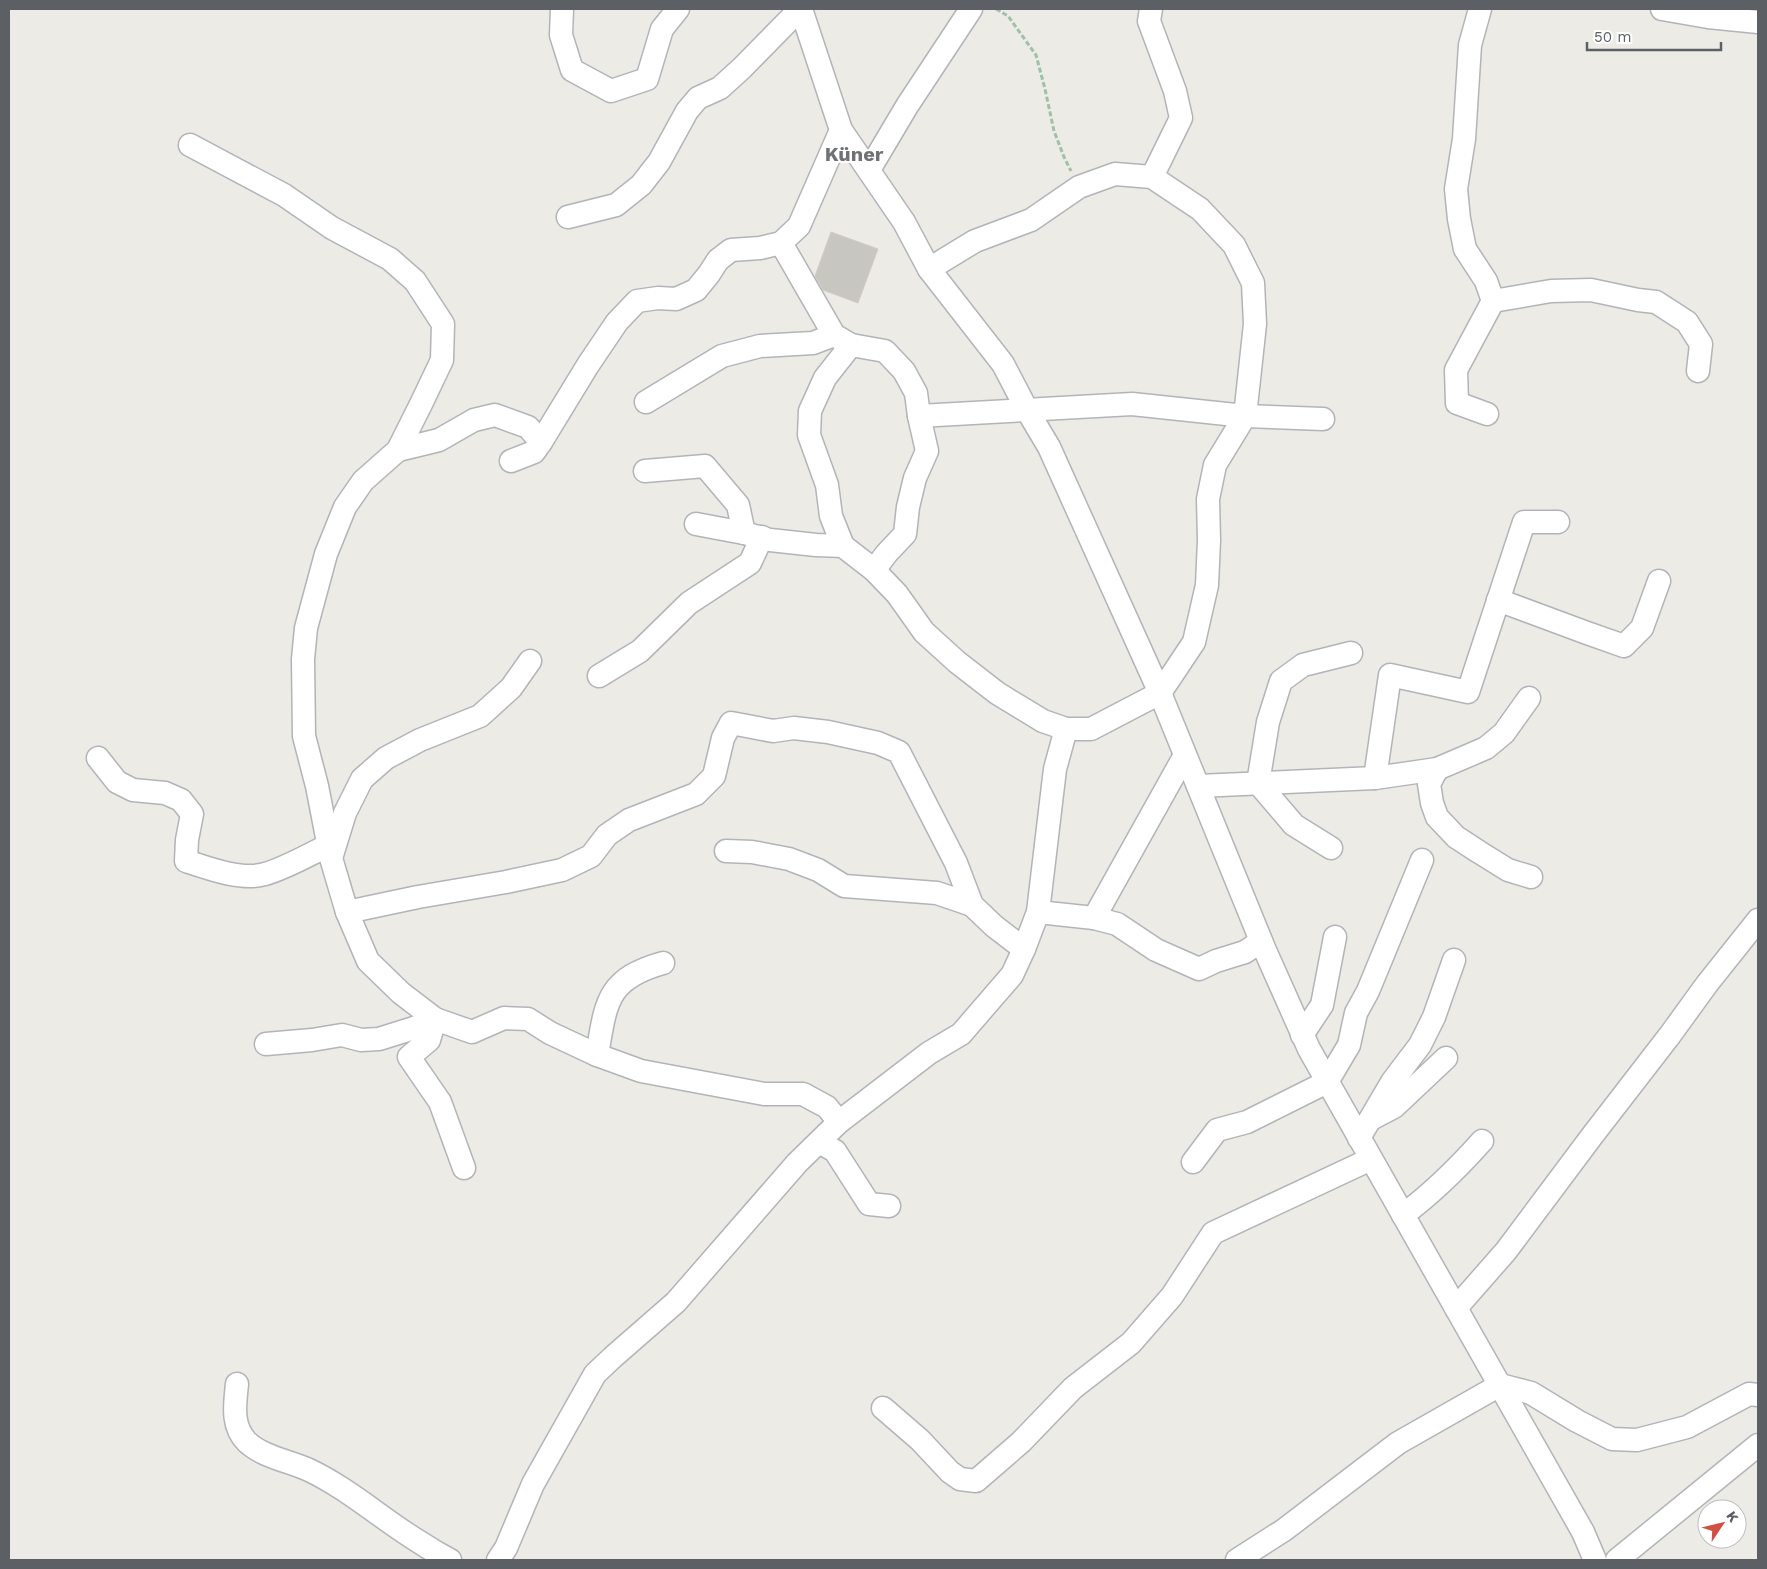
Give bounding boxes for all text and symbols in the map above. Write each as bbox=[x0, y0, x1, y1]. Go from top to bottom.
scale bar bbox=[1587, 20, 1721, 52]
text: 50 m bbox=[1594, 28, 1631, 46]
district label: Küner bbox=[825, 142, 884, 166]
north arrow bbox=[1697, 1499, 1747, 1549]
text: K bbox=[1723, 1508, 1742, 1525]

